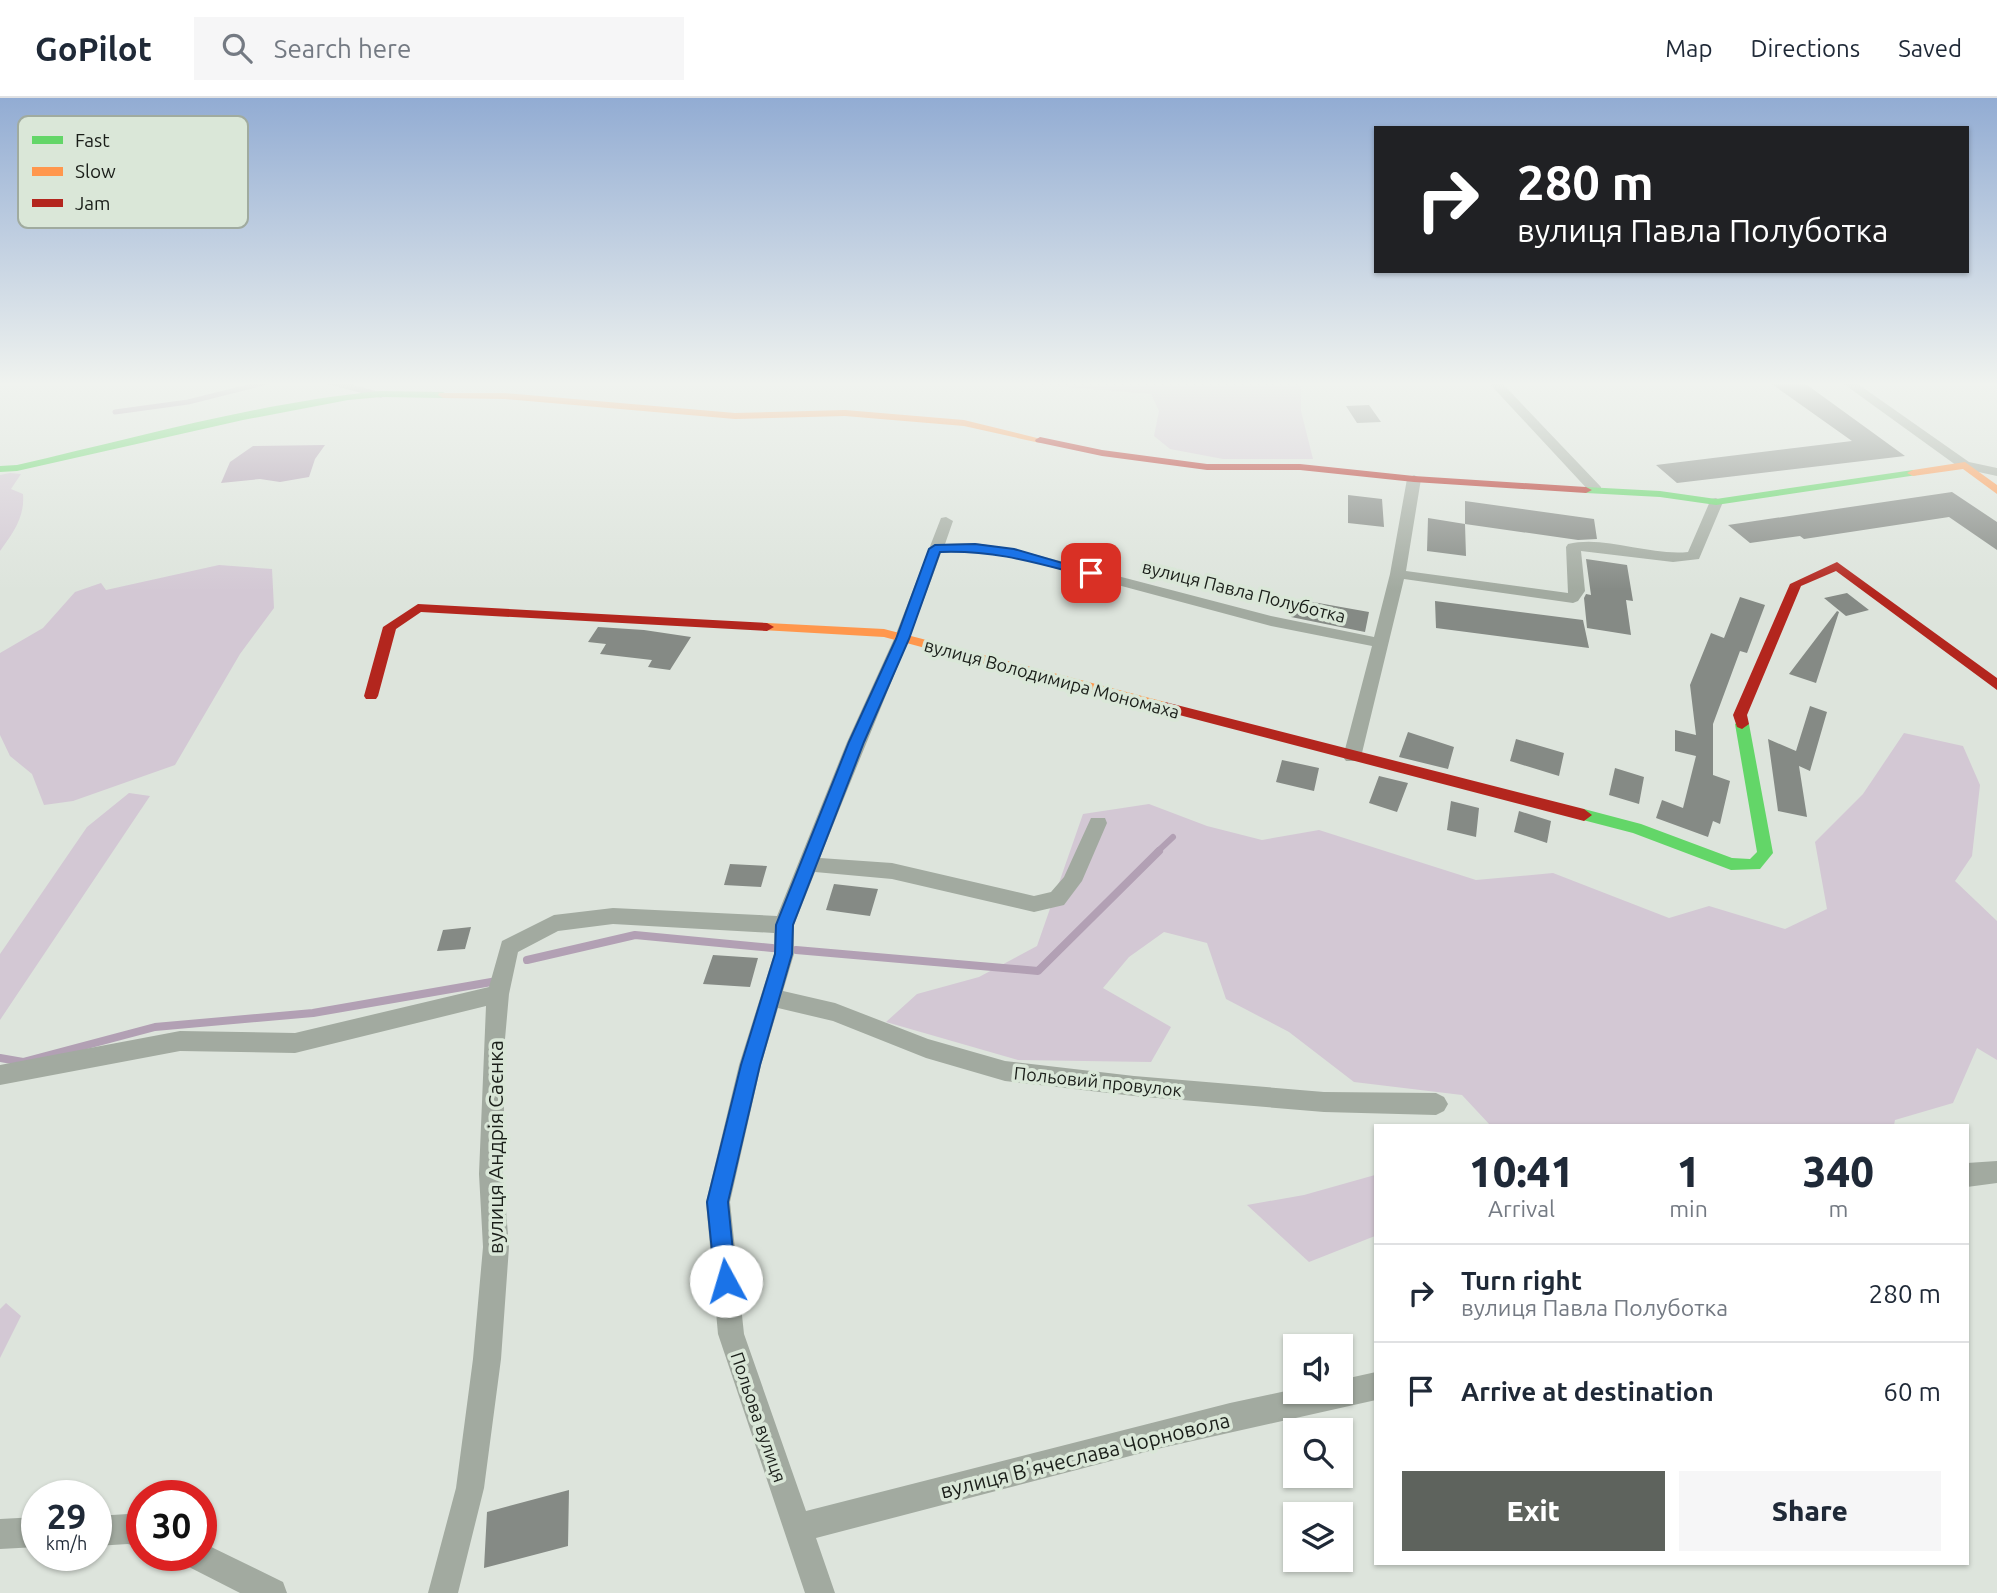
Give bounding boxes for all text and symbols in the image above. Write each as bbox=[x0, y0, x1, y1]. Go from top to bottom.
search box bbox=[194, 17, 684, 80]
icon: search bbox=[218, 29, 256, 67]
text: GoPilot bbox=[35, 30, 152, 67]
text: Search here bbox=[274, 34, 411, 63]
text: Map bbox=[1665, 35, 1712, 62]
text: Directions bbox=[1750, 35, 1860, 62]
text: Saved bbox=[1898, 35, 1962, 62]
legend bbox=[18, 116, 248, 228]
text: Fast bbox=[75, 129, 110, 151]
icon: right bbox=[1402, 154, 1493, 245]
text: 280 m bbox=[1517, 154, 1654, 209]
text: Slow bbox=[75, 160, 116, 182]
text: Jam bbox=[75, 192, 111, 214]
text: вулиця Павла Полуботка bbox=[1517, 212, 1889, 248]
pin bbox=[1061, 543, 1121, 603]
icon: arrive bbox=[1072, 554, 1110, 592]
street label: вулиця Павла Полуботка bbox=[1140, 556, 1348, 626]
street label: вулиця Володимира Мономаха bbox=[922, 634, 1182, 722]
street label: вулиця Андрія Саєнка bbox=[483, 1040, 507, 1254]
street label: Польовий провулок bbox=[1013, 1062, 1183, 1100]
text: 10:41 bbox=[1469, 1148, 1574, 1195]
text: 1 bbox=[1677, 1148, 1700, 1195]
text: 340 bbox=[1803, 1148, 1874, 1195]
text: Arrival bbox=[1488, 1196, 1555, 1221]
text: min bbox=[1669, 1196, 1708, 1221]
text: m bbox=[1828, 1196, 1848, 1221]
position arrow bbox=[689, 1244, 763, 1318]
text: Turn right bbox=[1461, 1266, 1582, 1295]
icon: right bbox=[1402, 1274, 1440, 1312]
text: 280 m bbox=[1869, 1279, 1941, 1308]
text: вулиця Павла Полуботка bbox=[1461, 1295, 1728, 1320]
map controls bbox=[1283, 1334, 1353, 1572]
button: sound bbox=[1283, 1334, 1353, 1404]
street label: Польова вулиця bbox=[727, 1349, 791, 1485]
icon: arrive bbox=[1402, 1372, 1440, 1410]
text: Arrive at destination bbox=[1461, 1377, 1714, 1406]
text: 60 m bbox=[1883, 1377, 1941, 1406]
street label: вулиця Вʼячеслава Чорновола bbox=[938, 1407, 1232, 1503]
button: search bbox=[1283, 1418, 1353, 1488]
button: Exit bbox=[1402, 1471, 1665, 1551]
button: Share bbox=[1679, 1471, 1941, 1551]
speed limit sign: 30 bbox=[126, 1480, 217, 1571]
text: 29 bbox=[47, 1496, 86, 1536]
button: layers bbox=[1283, 1502, 1353, 1572]
text: km/h bbox=[46, 1533, 87, 1553]

